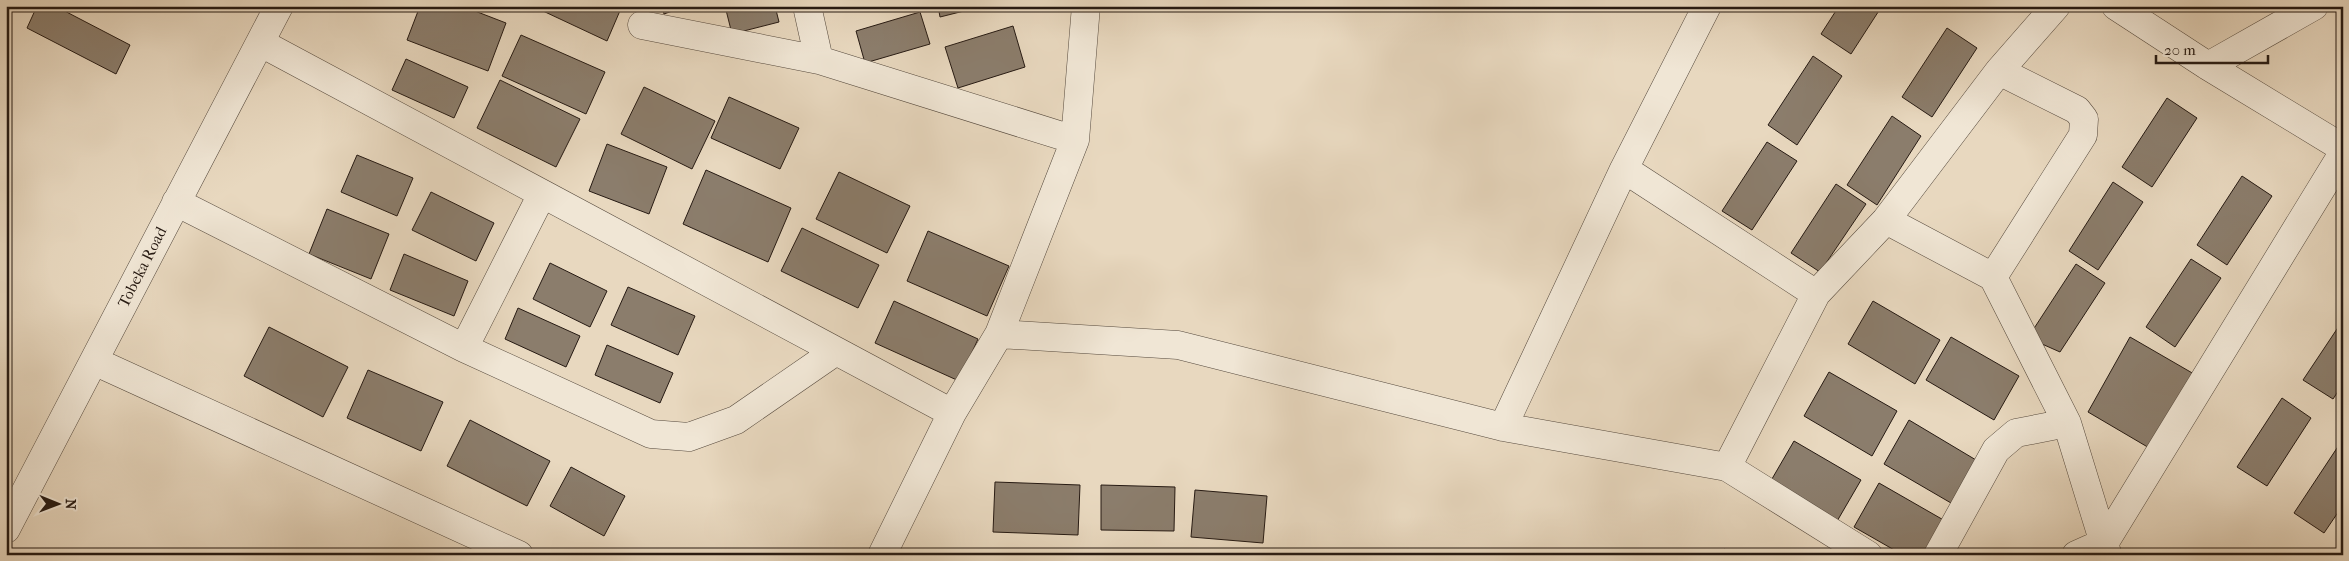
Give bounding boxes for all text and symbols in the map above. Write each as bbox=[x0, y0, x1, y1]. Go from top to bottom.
scale bar bbox=[2156, 32, 2269, 64]
text: 20 m bbox=[2164, 41, 2196, 59]
street label: Tobeka Road bbox=[114, 223, 171, 311]
north arrow bbox=[32, 478, 82, 528]
text: N bbox=[62, 499, 79, 510]

